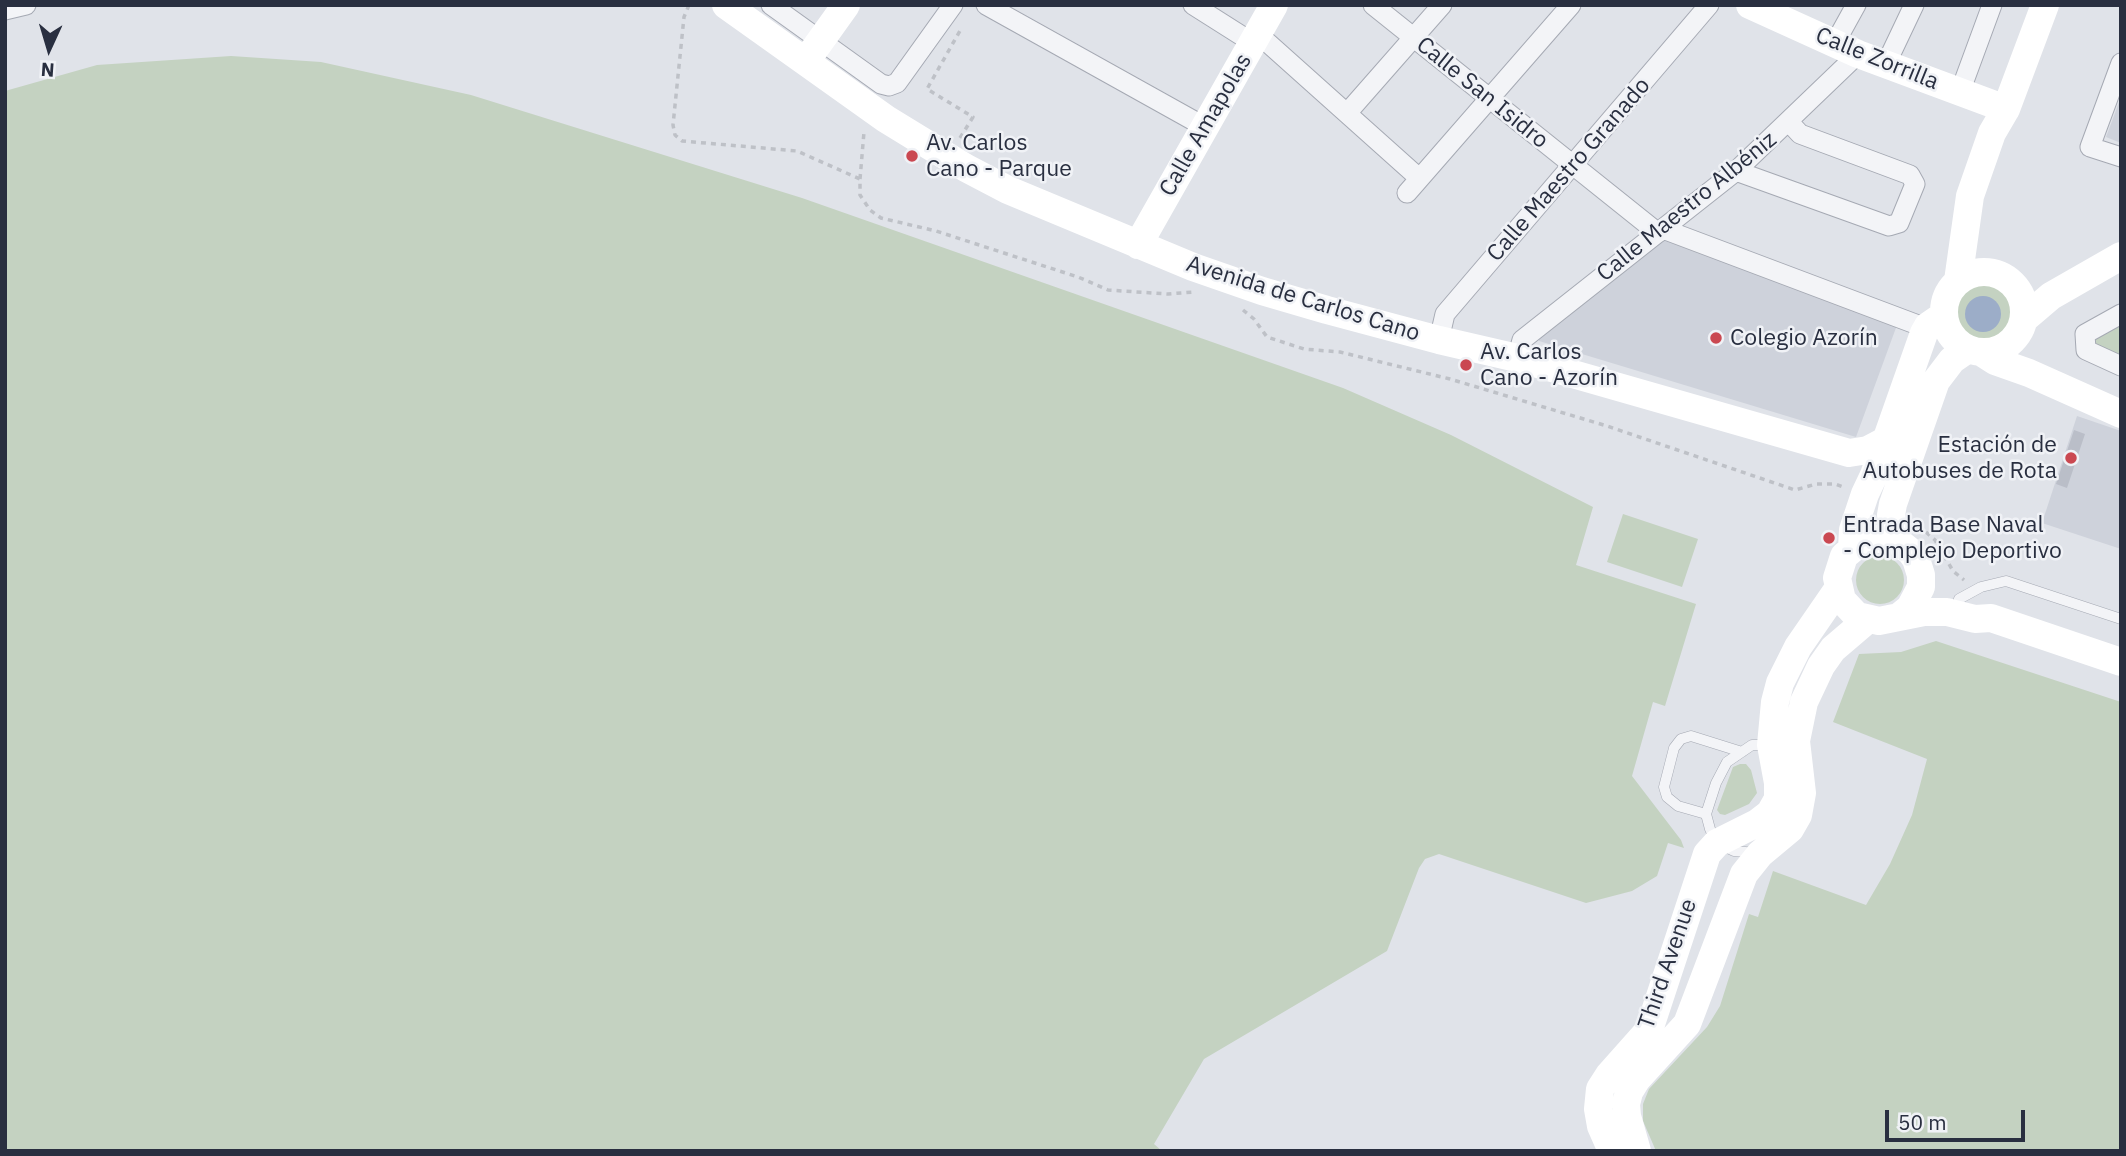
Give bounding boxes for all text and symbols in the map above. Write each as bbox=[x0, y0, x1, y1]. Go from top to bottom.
north arrow bbox=[14, 14, 84, 84]
street label: Calle Zorrilla bbox=[1811, 22, 1943, 96]
street label: Calle San Isidro bbox=[1410, 31, 1554, 155]
street label: Calle Amapolas bbox=[1154, 49, 1258, 201]
text: N bbox=[40, 57, 55, 82]
street label: Calle Maestro Granado bbox=[1482, 72, 1656, 268]
street label: Calle Maestro Albéniz bbox=[1592, 126, 1782, 288]
place label: Av. Carlos Cano - Parque bbox=[926, 129, 1072, 183]
marker: Av. Carlos Cano - Parque bbox=[904, 148, 920, 164]
street label: Avenida de Carlos Cano bbox=[1183, 250, 1423, 348]
place label: Colegio Azorín bbox=[1730, 324, 1878, 352]
marker: Colegio Azorín bbox=[1708, 330, 1724, 346]
place label: Av. Carlos Cano - Azorín bbox=[1480, 338, 1618, 392]
marker: Av. Carlos Cano - Azorín bbox=[1458, 357, 1474, 373]
place label: Estación de Autobuses de Rota bbox=[1862, 431, 2057, 485]
marker: Estación de Autobuses de Rota bbox=[2063, 450, 2079, 466]
place label: Entrada Base Naval - Complejo Deportivo bbox=[1843, 511, 2062, 565]
marker: Entrada Base Naval - Complejo Deportivo bbox=[1821, 530, 1837, 546]
street label: Third Avenue bbox=[1633, 895, 1703, 1033]
scale bar bbox=[1888, 1096, 2028, 1140]
text: 50 m bbox=[1898, 1108, 1947, 1136]

